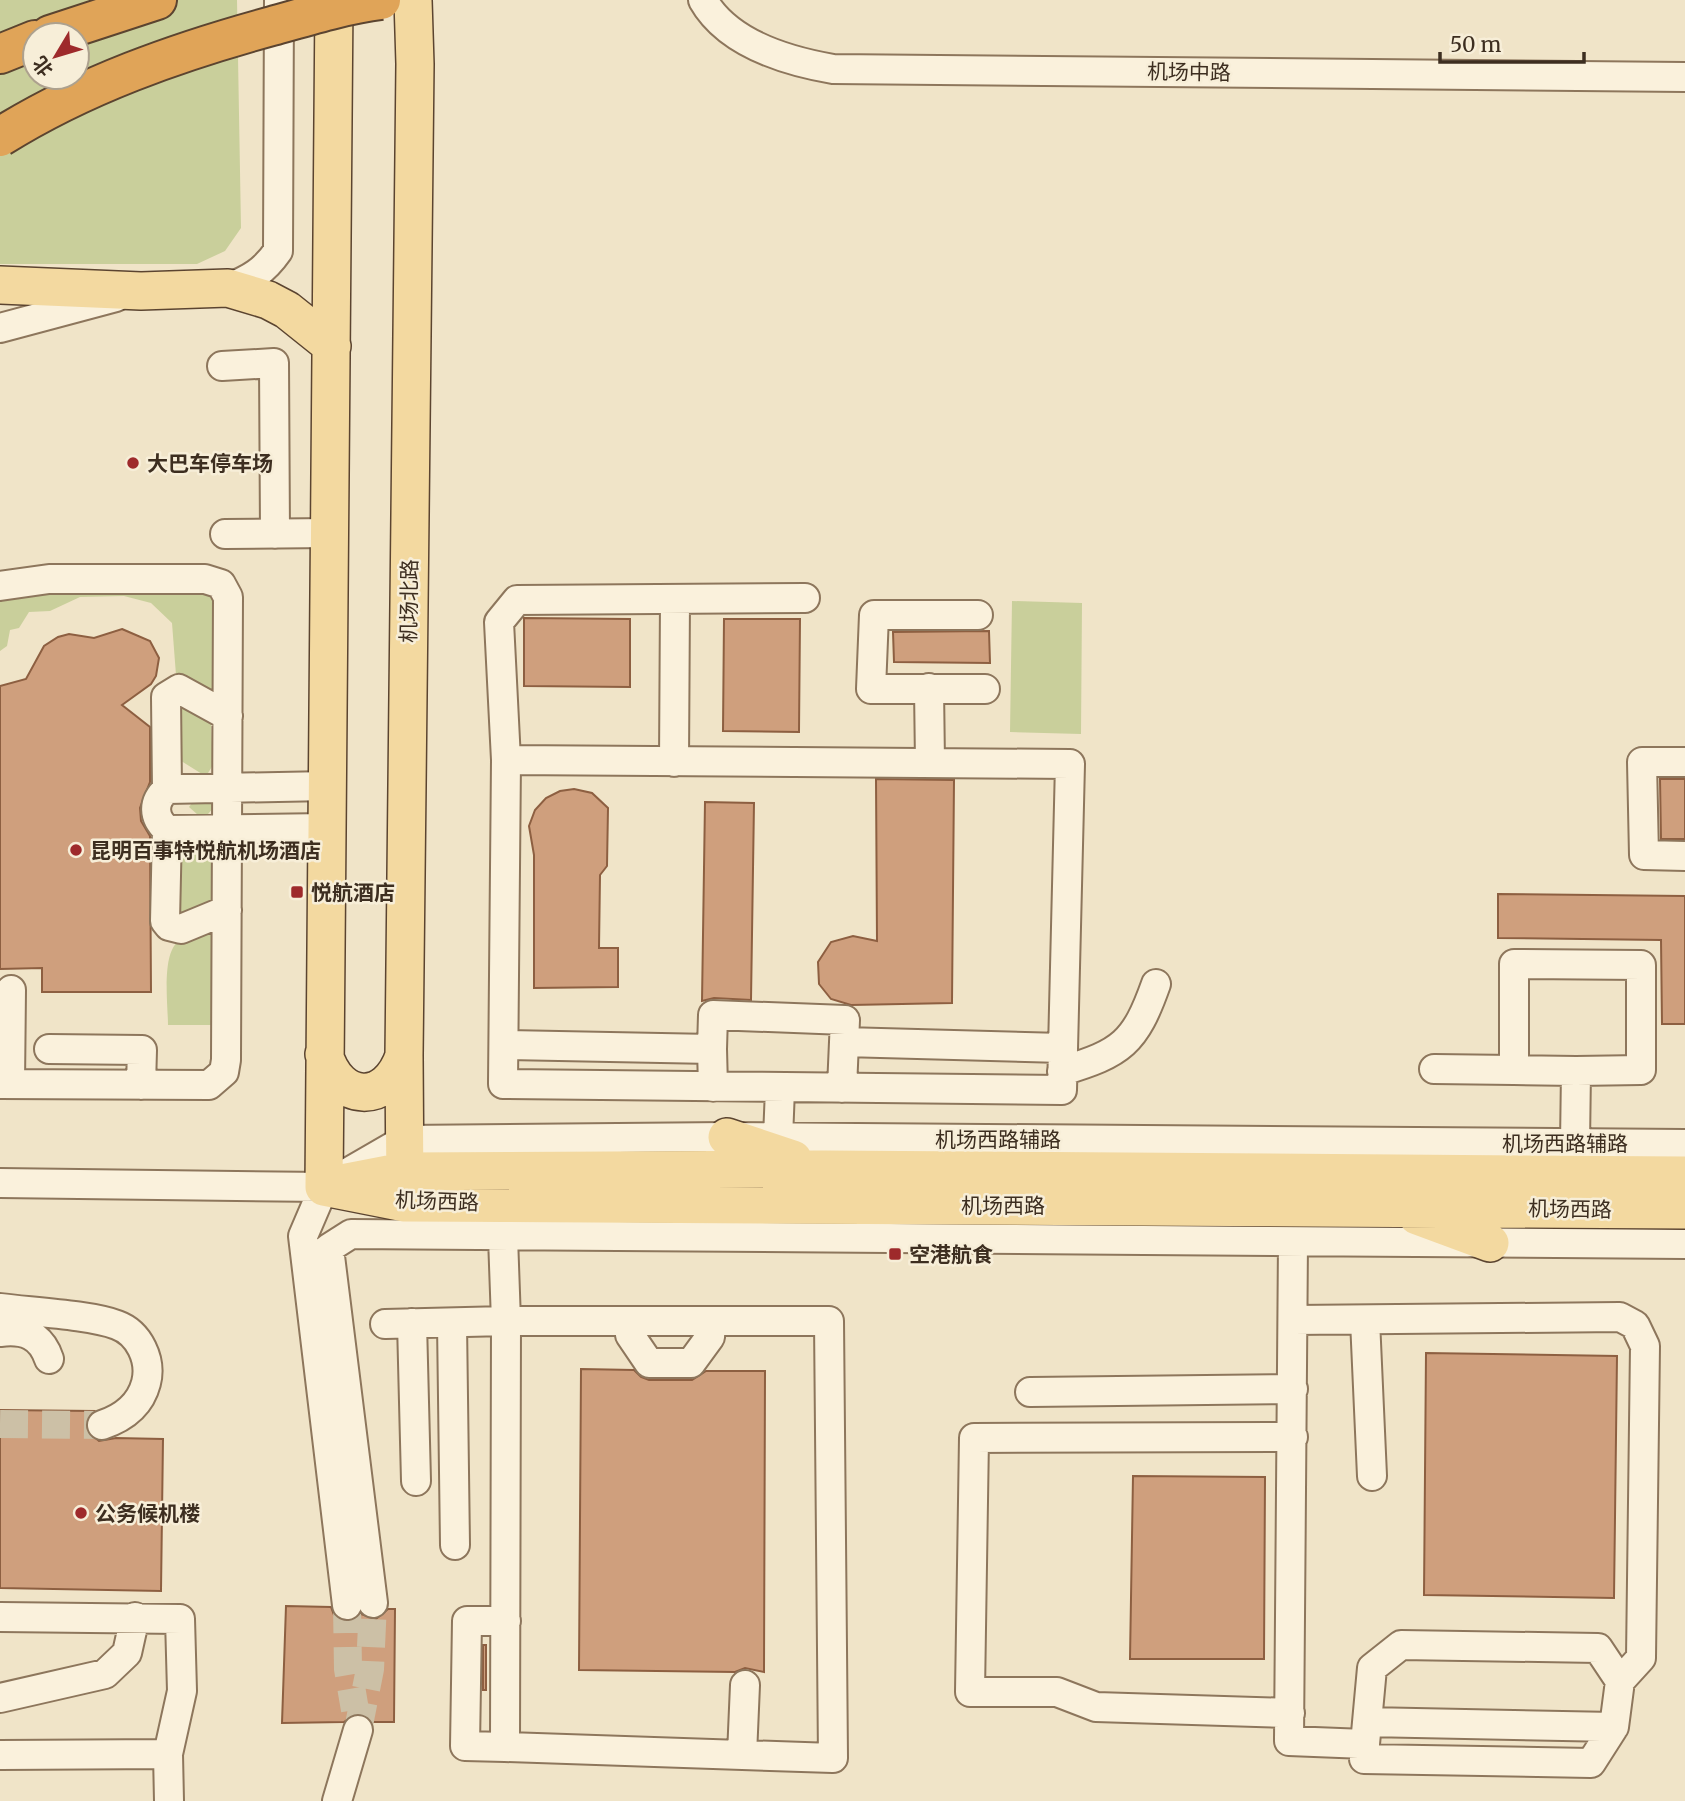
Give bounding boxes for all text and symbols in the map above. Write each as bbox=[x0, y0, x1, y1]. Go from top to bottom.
north arrow bbox=[21, 21, 91, 91]
scale bar bbox=[1440, 21, 1584, 65]
text: 50 m bbox=[1450, 31, 1501, 58]
text: 北 bbox=[27, 52, 58, 81]
street label: 机场中路 bbox=[1147, 58, 1231, 86]
place label: 大巴车停车场 bbox=[147, 450, 273, 477]
marker: 大巴车停车场 bbox=[125, 455, 141, 471]
street label: 机场北路 bbox=[395, 559, 423, 643]
place label: 昆明百事特悦航机场酒店 bbox=[90, 837, 321, 864]
marker: 昆明百事特悦航机场酒店 bbox=[68, 842, 84, 858]
place label: 悦航酒店 bbox=[311, 879, 395, 906]
marker: 悦航酒店 bbox=[289, 884, 305, 900]
street label: 机场西路辅路 bbox=[935, 1126, 1061, 1153]
street label: 机场西路辅路 bbox=[1502, 1130, 1628, 1157]
street label: 机场西路 bbox=[395, 1186, 479, 1216]
street label: 机场西路 bbox=[961, 1192, 1045, 1219]
street label: 机场西路 bbox=[1528, 1195, 1612, 1223]
place label: 空港航食 bbox=[909, 1241, 993, 1268]
marker: 空港航食 bbox=[887, 1246, 903, 1262]
place label: 公务候机楼 bbox=[95, 1500, 200, 1527]
marker: 公务候机楼 bbox=[73, 1505, 89, 1521]

